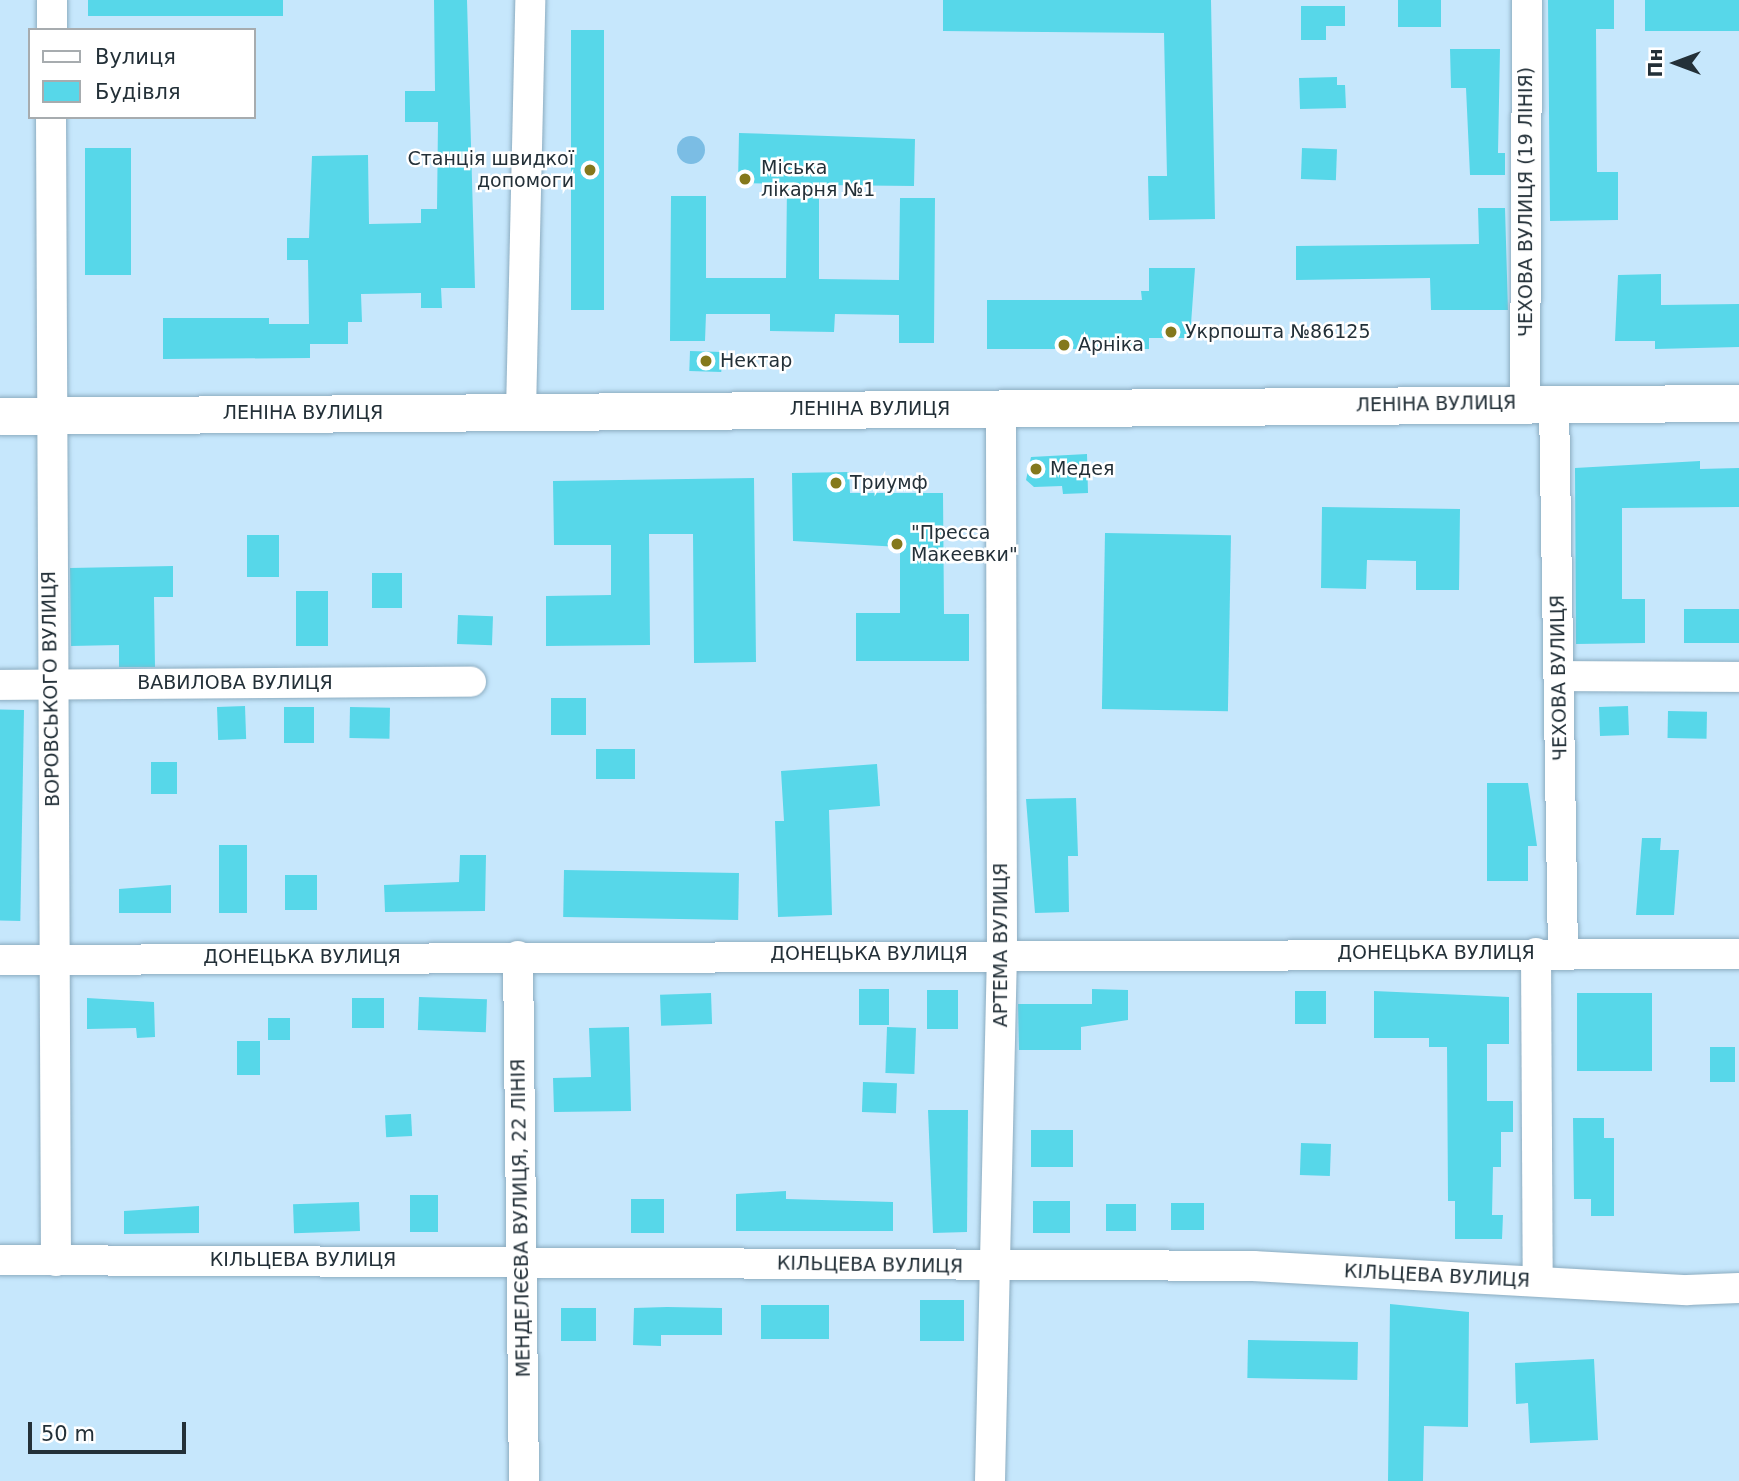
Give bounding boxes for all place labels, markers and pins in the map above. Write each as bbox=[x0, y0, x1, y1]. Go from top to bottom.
place label: Станція швидкої допомоги bbox=[407, 148, 574, 192]
place label: Міська лікарня №1 bbox=[761, 157, 875, 201]
marker: Станція швидкої допомоги bbox=[580, 160, 600, 180]
marker: Міська лікарня №1 bbox=[735, 169, 755, 189]
place label: Укрпошта №86125 bbox=[1185, 321, 1371, 343]
marker: Укрпошта №86125 bbox=[1163, 324, 1179, 340]
place label: Арніка bbox=[1078, 334, 1144, 356]
marker: Арніка bbox=[1056, 337, 1072, 353]
place label: Нектар bbox=[720, 350, 792, 372]
marker: Нектар bbox=[698, 353, 714, 369]
place label: Медея bbox=[1050, 458, 1114, 480]
marker: Медея bbox=[1028, 461, 1044, 477]
place label: Триумф bbox=[850, 472, 928, 494]
marker: Триумф bbox=[828, 475, 844, 491]
place label: "Пресса Макеевки" bbox=[911, 522, 1018, 566]
marker: "Пресса Макеевки" bbox=[889, 536, 905, 552]

